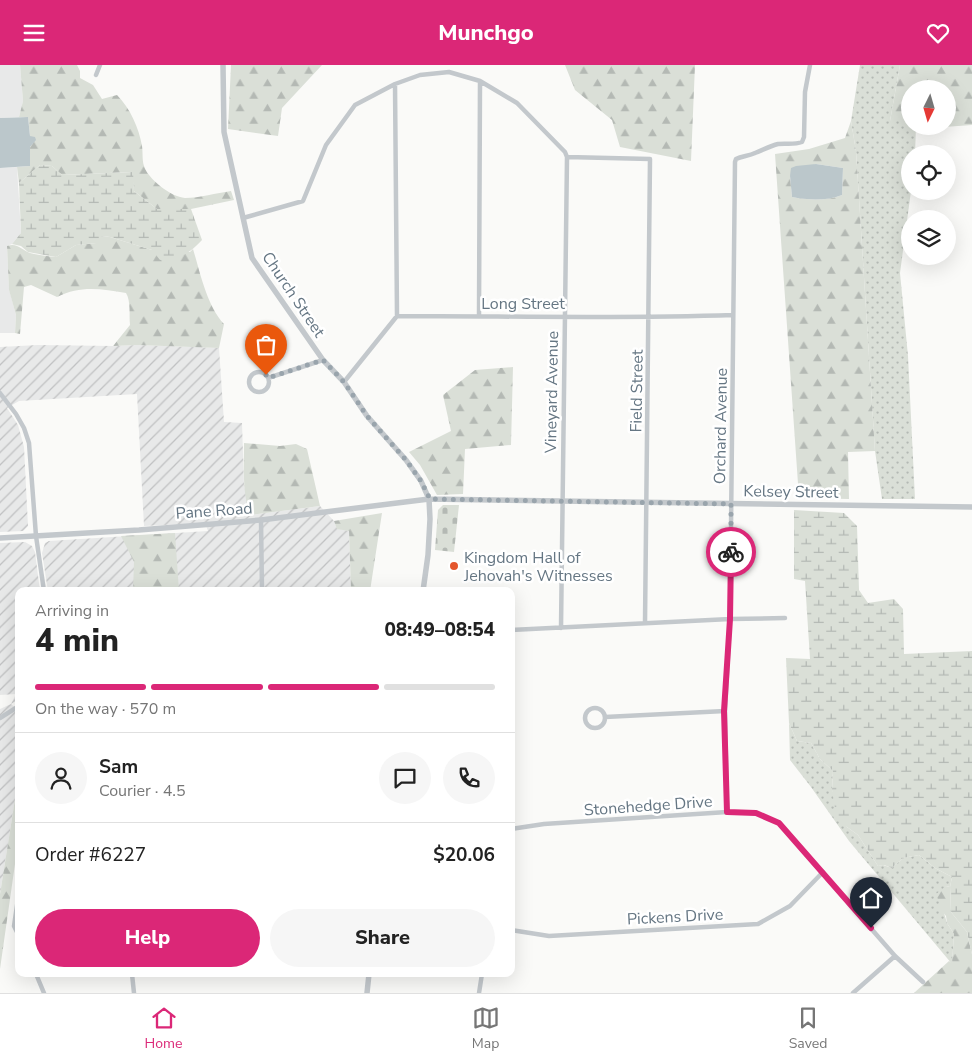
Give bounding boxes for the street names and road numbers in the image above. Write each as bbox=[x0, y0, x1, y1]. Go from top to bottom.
street label: Church Street bbox=[256, 247, 330, 342]
street label: Long Street bbox=[481, 293, 565, 315]
street label: Vineyard Avenue bbox=[540, 331, 564, 454]
street label: Field Street bbox=[625, 349, 649, 433]
street label: Orchard Avenue bbox=[709, 368, 733, 484]
street label: Kelsey Street bbox=[743, 480, 839, 504]
street label: Pane Road bbox=[175, 497, 253, 525]
street label: Stonehedge Drive bbox=[583, 791, 713, 821]
street label: Pickens Drive bbox=[626, 903, 724, 931]

